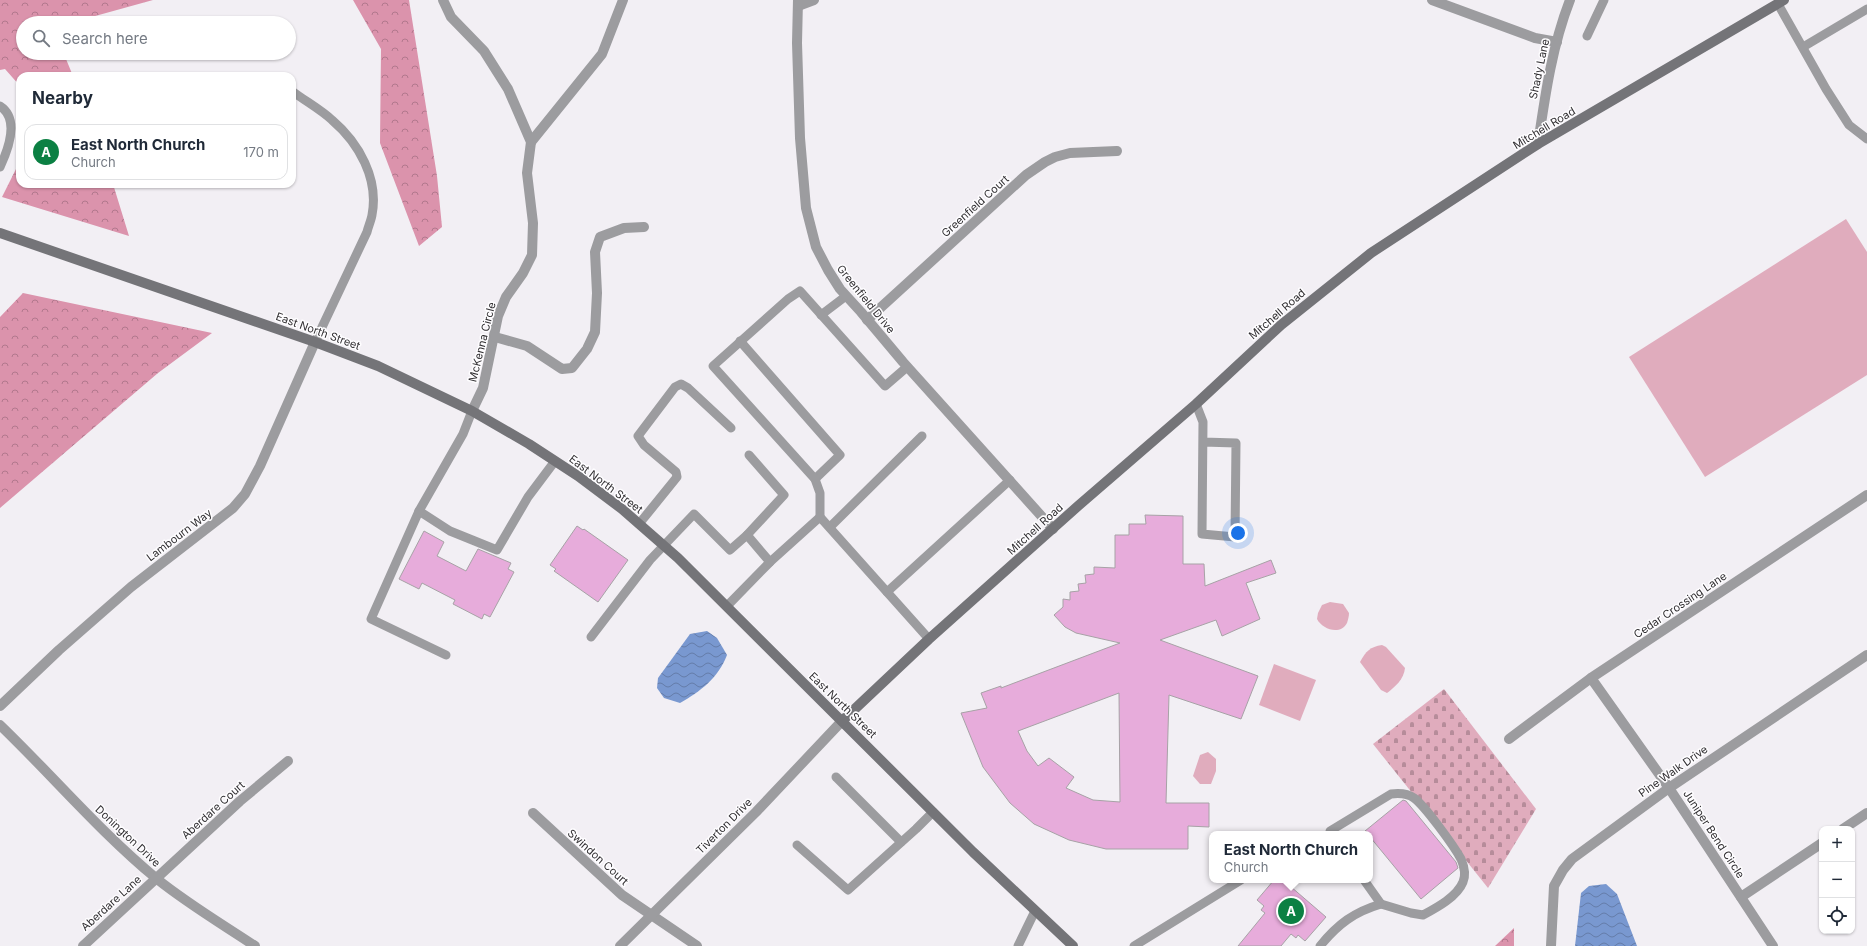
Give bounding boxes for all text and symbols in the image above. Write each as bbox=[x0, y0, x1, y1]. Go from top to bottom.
search box bbox=[16, 16, 296, 60]
icon: search bbox=[30, 27, 52, 49]
text: Search here bbox=[62, 29, 148, 48]
street label: Shady Lane bbox=[1526, 38, 1552, 100]
text: Nearby bbox=[32, 88, 93, 108]
street label: Mitchell Road bbox=[1510, 104, 1578, 152]
text: East North Church bbox=[71, 135, 205, 154]
text: A bbox=[41, 144, 51, 160]
text: 170 m bbox=[243, 144, 279, 160]
text: Church bbox=[71, 154, 116, 170]
street label: Greenfield Court bbox=[938, 172, 1012, 240]
street label: Greenfield Drive bbox=[834, 262, 898, 336]
street label: Mitchell Road bbox=[1246, 286, 1308, 342]
street label: McKenna Circle bbox=[465, 301, 499, 383]
street label: East North Street bbox=[274, 309, 362, 353]
street label: East North Street bbox=[566, 452, 646, 517]
street label: Mitchell Road bbox=[1004, 500, 1066, 558]
street label: Lambourn Way bbox=[144, 506, 214, 564]
your location bbox=[1228, 523, 1248, 543]
street label: Cedar Crossing Lane bbox=[1631, 569, 1729, 641]
street label: East North Street bbox=[806, 669, 880, 741]
street label: Pine Walk Drive bbox=[1636, 742, 1710, 800]
street label: Aberdare Court bbox=[179, 778, 248, 842]
street label: Juniper Bend Circle bbox=[1680, 787, 1748, 881]
street label: Tiverton Drive bbox=[693, 795, 755, 857]
street label: Donington Drive bbox=[93, 802, 163, 870]
street label: Swindon Court bbox=[565, 826, 632, 888]
map controls bbox=[1819, 826, 1855, 934]
button: + bbox=[1819, 826, 1855, 862]
popup bbox=[1209, 831, 1373, 883]
text: East North Church bbox=[1224, 840, 1358, 859]
text: Church bbox=[1224, 859, 1268, 875]
button: − bbox=[1819, 862, 1855, 898]
street label: Aberdare Lane bbox=[78, 872, 144, 934]
pin: A bbox=[1278, 896, 1304, 926]
button: locate bbox=[1819, 898, 1855, 934]

